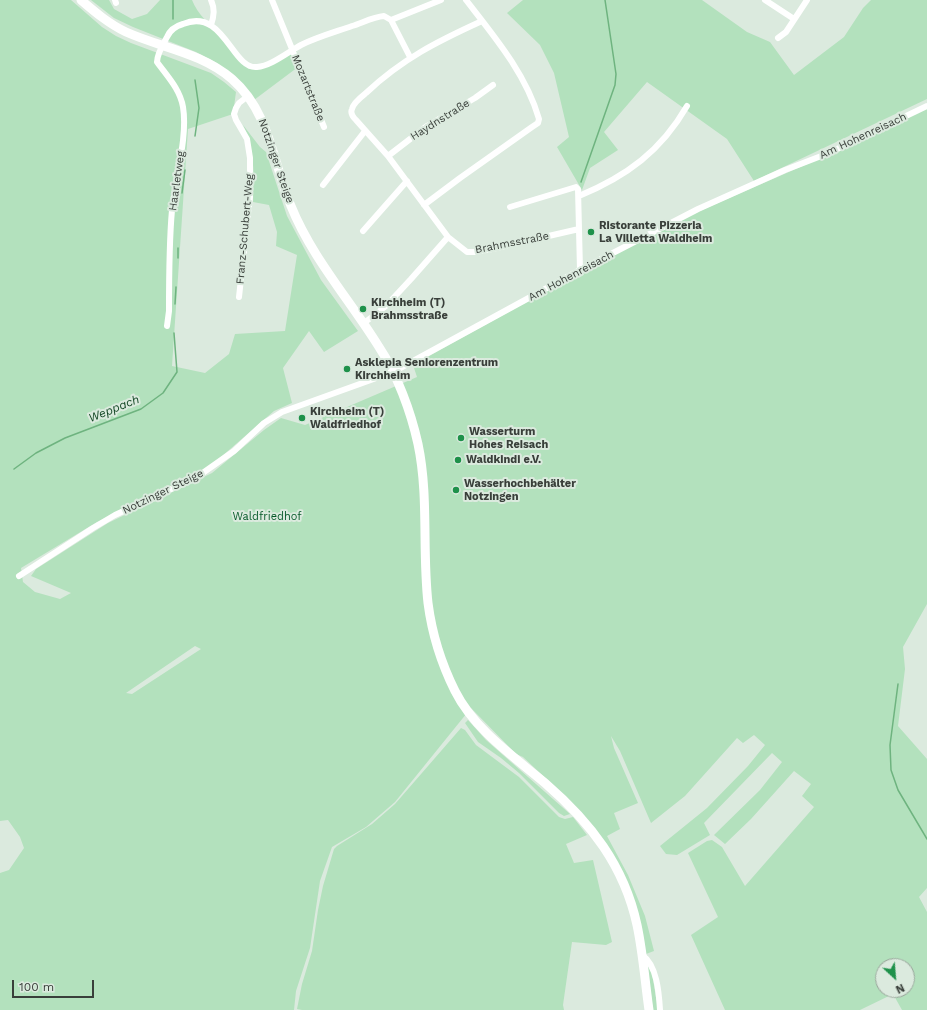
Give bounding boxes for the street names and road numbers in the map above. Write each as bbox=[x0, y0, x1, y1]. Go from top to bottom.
street label: Mozartstraße bbox=[289, 53, 327, 123]
street label: Haydnstraße bbox=[408, 97, 472, 143]
street label: Am Hohenreisach bbox=[817, 110, 909, 162]
street label: Notzinger Steige bbox=[255, 117, 297, 205]
street label: Haarletweg bbox=[166, 150, 188, 212]
street label: Franz-Schubert-Weg bbox=[234, 173, 256, 285]
street label: Brahmsstraße bbox=[474, 229, 550, 257]
street label: Am Hohenreisach bbox=[526, 248, 616, 304]
street label: Notzinger Steige bbox=[120, 467, 206, 517]

